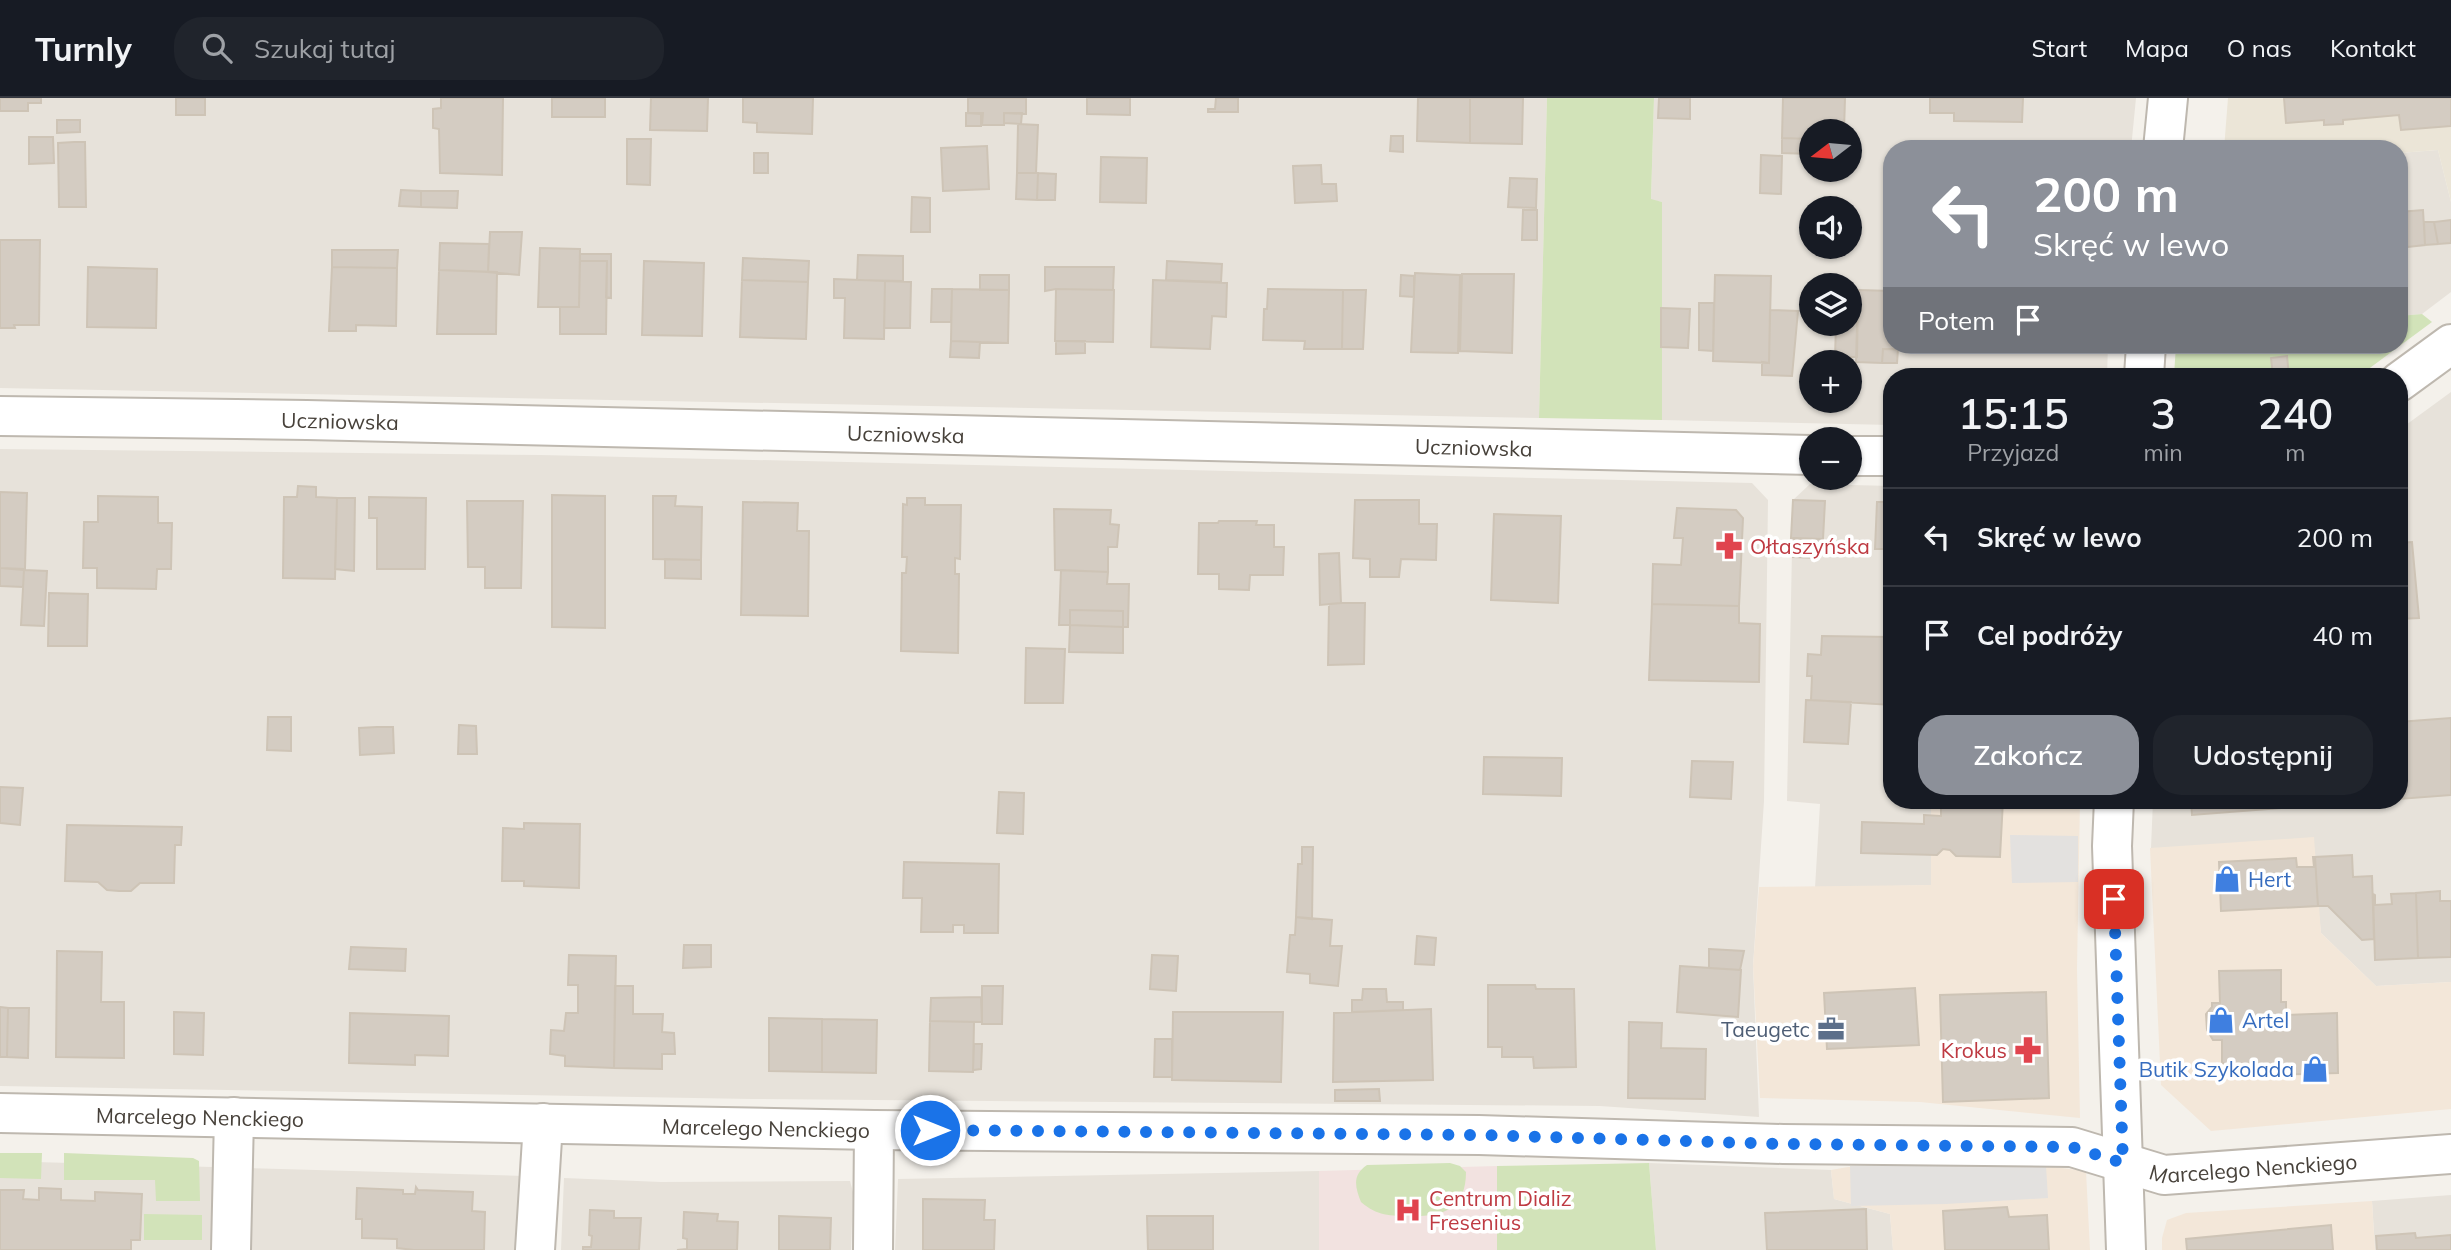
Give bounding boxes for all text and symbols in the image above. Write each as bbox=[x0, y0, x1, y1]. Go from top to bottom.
search box bbox=[174, 17, 664, 80]
text: Turnly bbox=[35, 28, 132, 69]
icon: search bbox=[198, 29, 236, 67]
text: Szukaj tutaj bbox=[254, 32, 396, 65]
text: Start bbox=[2032, 33, 2087, 63]
text: Mapa bbox=[2125, 33, 2189, 63]
text: O nas bbox=[2227, 33, 2292, 63]
text: Kontakt bbox=[2330, 33, 2416, 63]
north arrow bbox=[1799, 119, 1862, 182]
map controls bbox=[1799, 119, 1862, 490]
text: 200 m bbox=[2033, 163, 2179, 224]
icon: left bbox=[1918, 168, 2009, 259]
button: sound bbox=[1799, 196, 1862, 259]
text: Skręć w lewo bbox=[2033, 224, 2229, 264]
button: layers bbox=[1799, 273, 1862, 336]
icon: arrive bbox=[2009, 301, 2047, 339]
text: Potem bbox=[1918, 304, 1995, 337]
button: + bbox=[1799, 350, 1862, 413]
text: 15:15 bbox=[1958, 387, 2069, 440]
text: 3 bbox=[2150, 387, 2176, 440]
text: 240 bbox=[2258, 387, 2333, 440]
street label: Uczniowska bbox=[281, 407, 399, 435]
street label: Uczniowska bbox=[847, 420, 965, 448]
button: − bbox=[1799, 427, 1862, 490]
street label: Uczniowska bbox=[1415, 433, 1533, 462]
text: Przyjazd bbox=[1967, 438, 2059, 467]
text: min bbox=[2143, 438, 2183, 467]
text: m bbox=[2285, 438, 2305, 467]
icon: left bbox=[1918, 518, 1956, 556]
text: Skręć w lewo bbox=[1977, 521, 2142, 554]
text: 200 m bbox=[2297, 521, 2373, 554]
pharmacy icon: Ołtaszyńska bbox=[1714, 531, 1744, 561]
place label: Ołtaszyńska bbox=[1750, 533, 1870, 559]
icon: arrive bbox=[1918, 616, 1956, 654]
text: Cel podróży bbox=[1977, 619, 2122, 652]
text: 40 m bbox=[2312, 619, 2373, 652]
button: Zakończ bbox=[1918, 715, 2139, 795]
button: Udostępnij bbox=[2153, 715, 2373, 795]
shop icon: Hert bbox=[2212, 864, 2242, 894]
place label: Hert bbox=[2248, 866, 2291, 892]
pin bbox=[2084, 869, 2144, 929]
icon: arrive bbox=[2095, 880, 2133, 918]
shop icon: Artel bbox=[2206, 1005, 2236, 1035]
place label: Artel bbox=[2242, 1007, 2289, 1033]
office icon: Taeugetc bbox=[1816, 1014, 1846, 1044]
place label: Taeugetc bbox=[1721, 1016, 1810, 1042]
pharmacy icon: Krokus bbox=[2013, 1035, 2043, 1065]
place label: Krokus bbox=[1941, 1037, 2007, 1063]
shop icon: Butik Szykolada bbox=[2300, 1054, 2330, 1084]
place label: Butik Szykolada bbox=[2139, 1056, 2294, 1082]
position arrow bbox=[893, 1093, 967, 1167]
street label: Marcelego Nenckiego bbox=[96, 1102, 304, 1132]
street label: Marcelego Nenckiego bbox=[662, 1113, 870, 1143]
street label: Marcelego Nenckiego bbox=[2146, 1148, 2358, 1188]
place label: Centrum Dializ Fresenius bbox=[1429, 1185, 1572, 1235]
hospital icon: Centrum Dializ Fresenius bbox=[1393, 1195, 1423, 1225]

